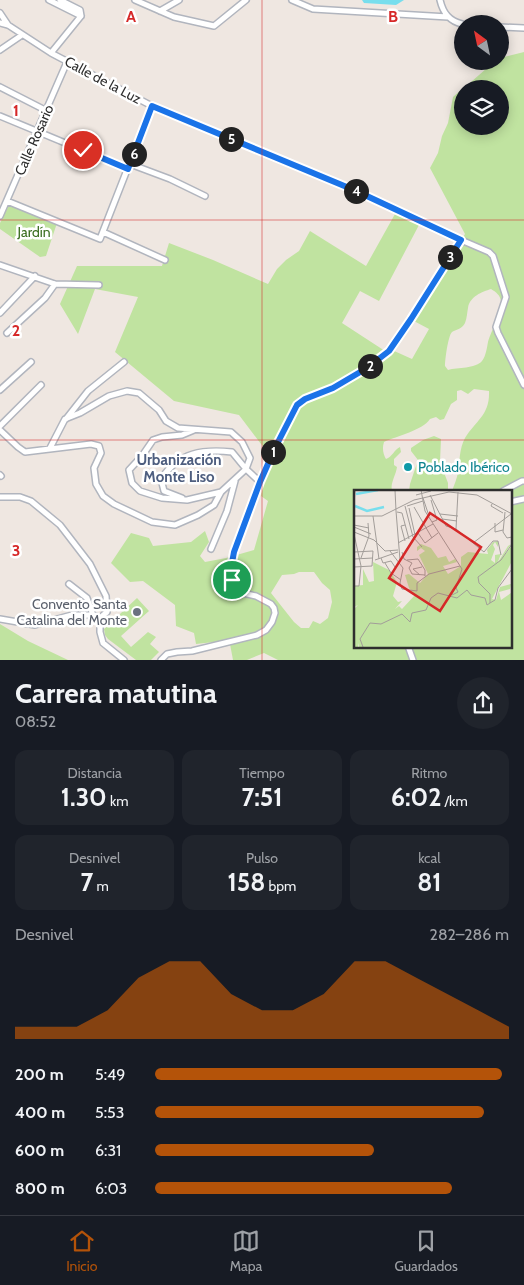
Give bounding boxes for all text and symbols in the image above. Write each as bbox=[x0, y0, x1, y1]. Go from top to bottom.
text: A bbox=[126, 7, 136, 26]
text: B bbox=[388, 7, 398, 26]
north arrow bbox=[454, 15, 509, 70]
map controls bbox=[454, 15, 509, 135]
street label: Calle de la Luz bbox=[62, 52, 145, 108]
button: layers bbox=[454, 80, 509, 135]
street label: Calle Rosario bbox=[10, 101, 58, 178]
text: 1 bbox=[13, 101, 19, 120]
pin: 5 bbox=[218, 126, 244, 152]
pin bbox=[62, 129, 104, 171]
text: 5 bbox=[228, 130, 235, 148]
icon: check bbox=[69, 136, 97, 164]
pin: 6 bbox=[122, 142, 146, 166]
text: 6 bbox=[131, 145, 138, 163]
pin: 4 bbox=[344, 178, 368, 204]
text: 4 bbox=[352, 182, 361, 200]
park label: Jardín bbox=[17, 223, 51, 241]
pin: 3 bbox=[438, 244, 462, 270]
text: 3 bbox=[447, 248, 454, 266]
text: 2 bbox=[12, 321, 20, 340]
pin: 2 bbox=[358, 354, 382, 378]
text: 2 bbox=[367, 357, 374, 375]
pin: 1 bbox=[260, 440, 286, 464]
text: 1 bbox=[271, 443, 276, 461]
district label: Urbanización Monte Liso bbox=[136, 451, 222, 486]
place label: Poblado Ibérico bbox=[418, 458, 510, 476]
marker: Poblado Ibérico bbox=[402, 461, 414, 473]
inset map bbox=[354, 490, 512, 648]
text: 3 bbox=[12, 541, 20, 560]
pin bbox=[211, 559, 253, 601]
icon: arrive bbox=[218, 566, 246, 594]
place label: Convento Santa Catalina del Monte bbox=[17, 595, 127, 629]
marker: Convento Santa Catalina del Monte bbox=[131, 606, 143, 618]
text: Carrera matutina bbox=[15, 676, 217, 710]
button: share bbox=[457, 677, 509, 729]
text: 08:52 bbox=[15, 712, 56, 731]
text: Distancia bbox=[68, 764, 122, 782]
text: Tiempo bbox=[239, 764, 285, 782]
text: Ritmo bbox=[411, 764, 447, 782]
text: 1.30 bbox=[61, 782, 107, 812]
text: 7:51 bbox=[242, 782, 282, 812]
text: 6:02 bbox=[391, 782, 441, 812]
text: km bbox=[107, 792, 128, 810]
text: /km bbox=[441, 792, 468, 810]
text: Desnivel bbox=[69, 849, 120, 867]
text: Pulso bbox=[246, 849, 278, 867]
text: kcal bbox=[418, 849, 441, 867]
text: 7 bbox=[81, 867, 93, 897]
text: 158 bbox=[228, 867, 265, 897]
text: 81 bbox=[417, 867, 441, 897]
text: m bbox=[93, 877, 109, 895]
text: bpm bbox=[265, 877, 296, 895]
text: Desnivel bbox=[15, 925, 73, 944]
text: 282–286 m bbox=[430, 925, 509, 944]
text: 200 m bbox=[15, 1065, 64, 1084]
text: 5:49 bbox=[95, 1065, 125, 1084]
text: 400 m bbox=[15, 1103, 65, 1122]
text: 5:53 bbox=[95, 1103, 124, 1122]
text: 600 m bbox=[15, 1141, 64, 1160]
text: 6:31 bbox=[95, 1141, 121, 1160]
text: 800 m bbox=[15, 1179, 65, 1198]
text: 6:03 bbox=[95, 1179, 127, 1198]
tab: Inicio bbox=[66, 1227, 97, 1275]
tab: Mapa bbox=[230, 1227, 262, 1275]
tab: Guardados bbox=[394, 1227, 458, 1275]

